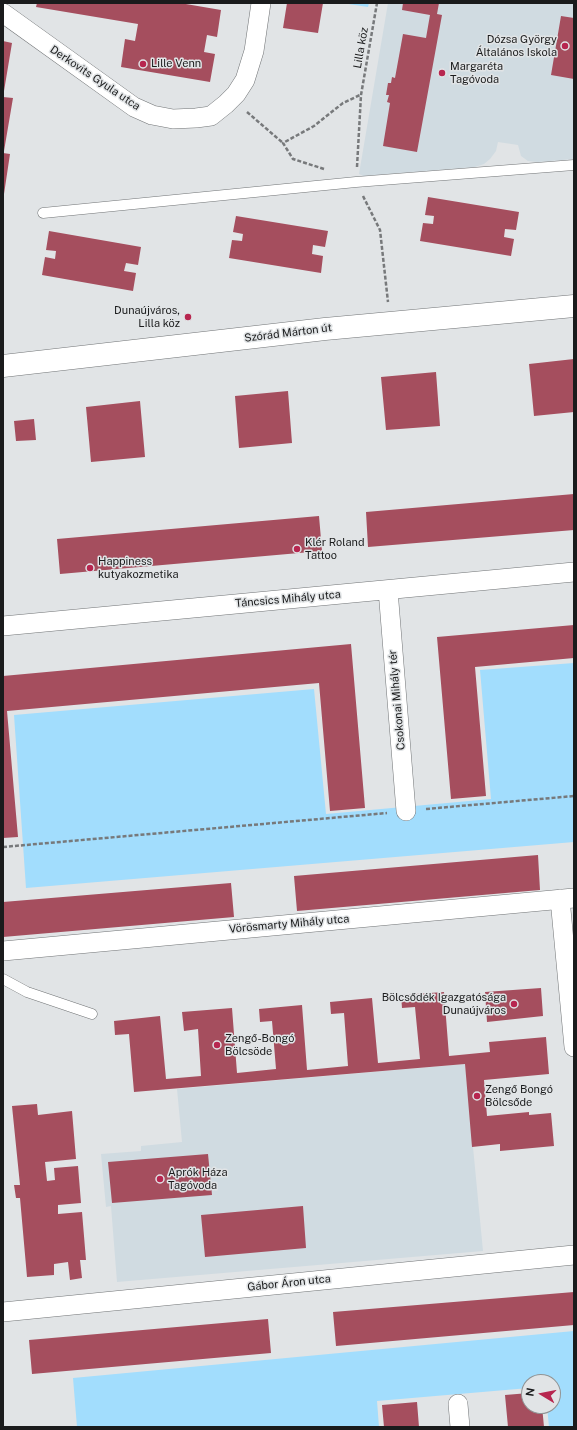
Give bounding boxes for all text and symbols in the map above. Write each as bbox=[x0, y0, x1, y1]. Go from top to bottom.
street label: Lilla köz bbox=[351, 26, 371, 70]
place label: Dózsa György Általános Iskola bbox=[476, 33, 557, 59]
marker: Dózsa György Általános Iskola bbox=[560, 41, 570, 51]
street label: Derkovits Gyula utca bbox=[47, 43, 143, 113]
place label: Lille Venn bbox=[151, 57, 201, 71]
marker: Lille Venn bbox=[138, 59, 148, 69]
place label: Margaréta Tagóvoda bbox=[450, 60, 503, 86]
marker: Margaréta Tagóvoda bbox=[437, 68, 447, 78]
place label: Dunaújváros, Lilla köz bbox=[114, 304, 180, 330]
marker: Dunaújváros, Lilla köz bbox=[183, 312, 193, 322]
street label: Szórád Márton út bbox=[243, 321, 333, 345]
place label: Klér Roland Tattoo bbox=[305, 536, 365, 562]
marker: Klér Roland Tattoo bbox=[292, 544, 302, 554]
place label: Happiness kutyakozmetika bbox=[98, 555, 179, 581]
marker: Happiness kutyakozmetika bbox=[85, 563, 95, 573]
street label: Táncsics Mihály utca bbox=[235, 588, 341, 610]
street label: Csokonai Mihály tér bbox=[386, 649, 408, 751]
street label: Vörösmarty Mihály utca bbox=[228, 912, 350, 936]
place label: Bölcsődék Igazgatósága Dunaújváros bbox=[382, 991, 506, 1017]
marker: Bölcsődék Igazgatósága Dunaújváros bbox=[509, 999, 519, 1009]
place label: Zengő-Bongó Bölcsöde bbox=[225, 1032, 294, 1058]
marker: Zengő-Bongó Bölcsöde bbox=[212, 1040, 222, 1050]
place label: Zengő Bongó Bölcsőde bbox=[485, 1083, 553, 1109]
marker: Zengő Bongó Bölcsőde bbox=[472, 1091, 482, 1101]
place label: Aprók Háza Tagóvoda bbox=[168, 1166, 228, 1192]
marker: Aprók Háza Tagóvoda bbox=[155, 1174, 165, 1184]
street label: Gábor Áron utca bbox=[247, 1272, 331, 1294]
north arrow bbox=[521, 1374, 561, 1414]
text: N bbox=[524, 1387, 537, 1397]

